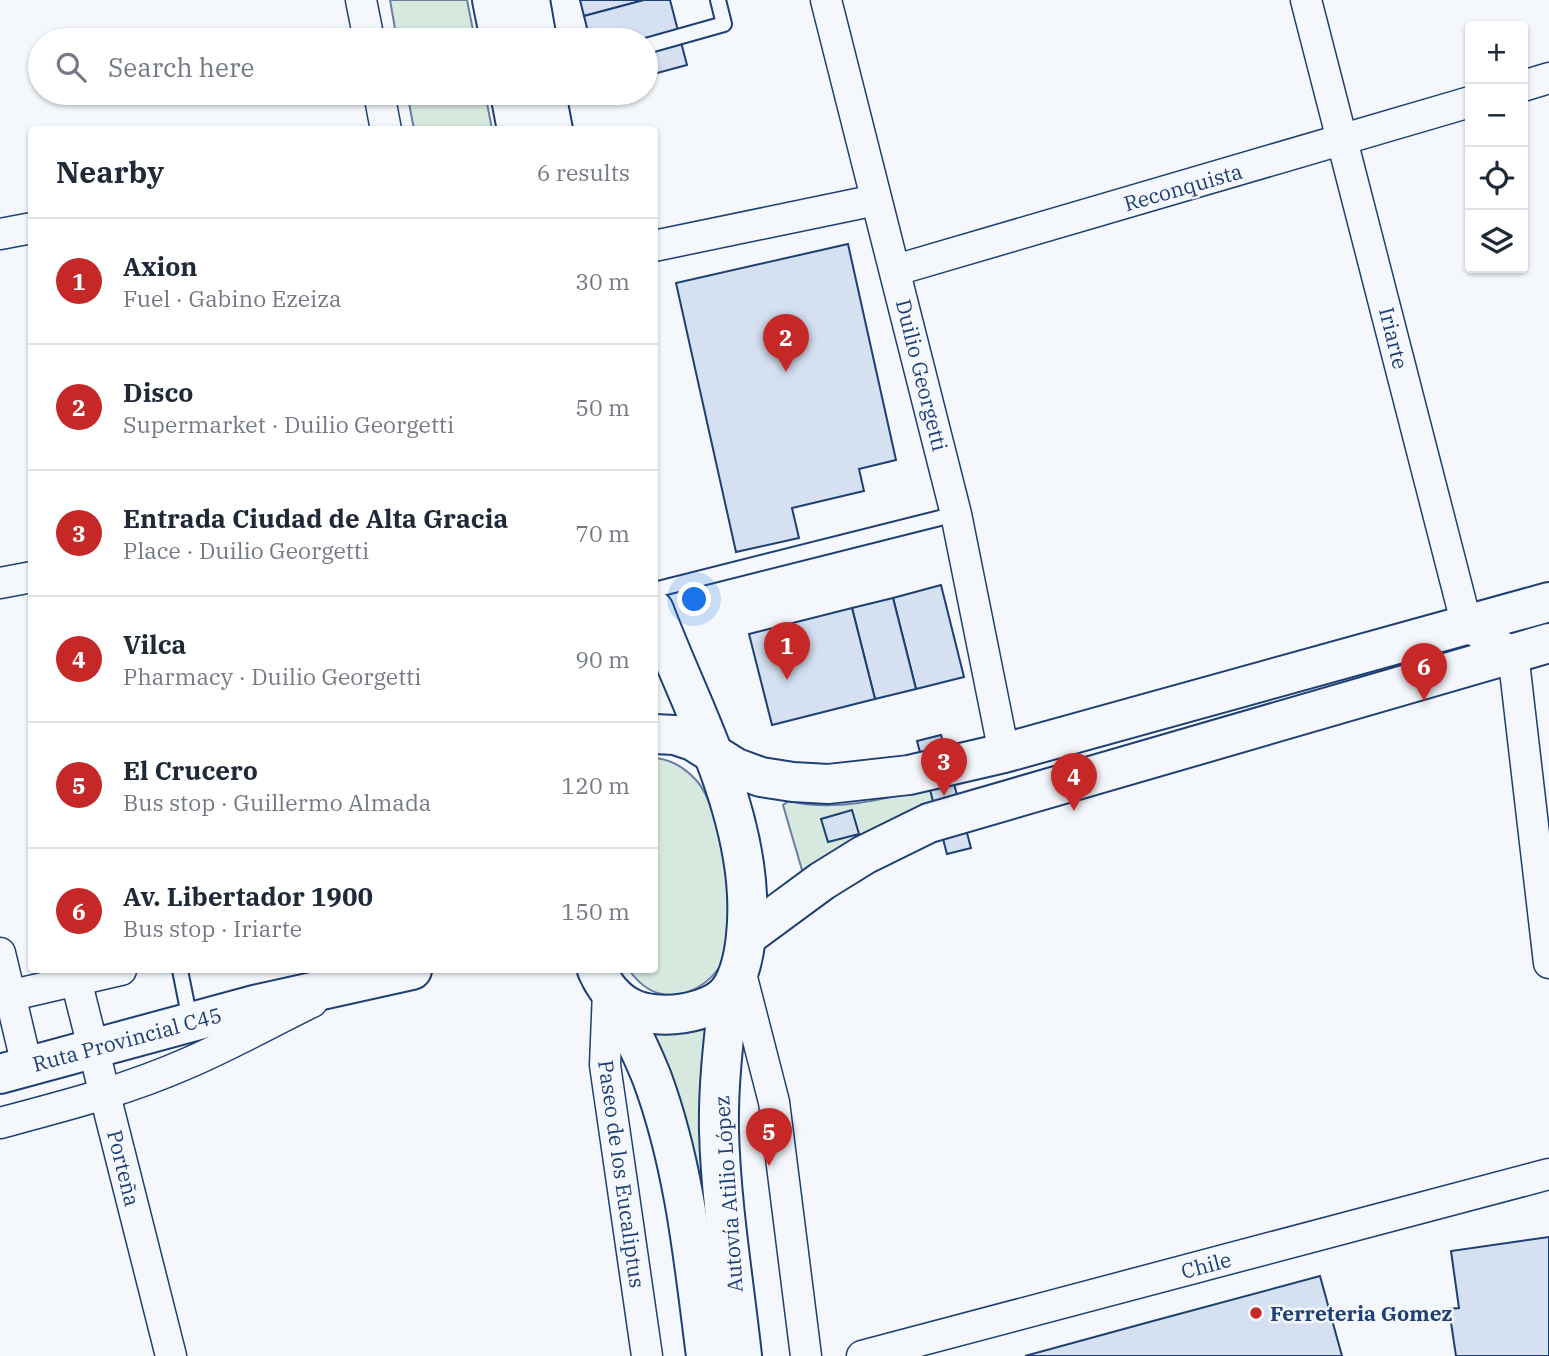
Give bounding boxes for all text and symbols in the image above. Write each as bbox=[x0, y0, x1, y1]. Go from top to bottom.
map controls bbox=[1465, 21, 1528, 273]
button: + bbox=[1465, 21, 1528, 84]
search box bbox=[28, 28, 658, 105]
icon: search bbox=[52, 48, 90, 86]
text: Search here bbox=[108, 50, 254, 84]
button: − bbox=[1465, 84, 1528, 147]
button: locate bbox=[1465, 147, 1528, 210]
text: Nearby bbox=[56, 152, 164, 191]
text: 6 results bbox=[537, 157, 630, 187]
street label: Reconquista bbox=[1120, 157, 1246, 217]
button: layers bbox=[1465, 210, 1528, 273]
text: Axion bbox=[123, 249, 198, 283]
text: 1 bbox=[72, 266, 86, 296]
text: 30 m bbox=[575, 266, 630, 296]
text: Fuel · Gabino Ezeiza bbox=[123, 283, 342, 313]
street label: Duilio Georgetti bbox=[890, 296, 954, 454]
street label: Iriarte bbox=[1373, 304, 1415, 372]
pin: 2 bbox=[763, 314, 809, 372]
text: Disco bbox=[123, 375, 193, 409]
text: 2 bbox=[72, 392, 86, 422]
text: 50 m bbox=[575, 392, 630, 422]
text: Supermarket · Duilio Georgetti bbox=[123, 409, 454, 439]
text: Entrada Ciudad de Alta Gracia bbox=[123, 501, 508, 535]
text: 3 bbox=[72, 518, 86, 548]
text: 70 m bbox=[575, 518, 630, 548]
text: Place · Duilio Georgetti bbox=[123, 535, 369, 565]
your location bbox=[677, 582, 711, 616]
pin: 1 bbox=[764, 622, 810, 680]
text: Vilca bbox=[123, 627, 186, 661]
pin: 6 bbox=[1401, 643, 1447, 701]
text: 4 bbox=[72, 644, 86, 674]
text: 90 m bbox=[575, 644, 630, 674]
text: Pharmacy · Duilio Georgetti bbox=[123, 661, 421, 691]
pin: 3 bbox=[921, 738, 967, 796]
text: El Crucero bbox=[123, 753, 258, 787]
pin: 4 bbox=[1051, 753, 1097, 811]
text: 5 bbox=[72, 770, 86, 800]
text: 120 m bbox=[561, 770, 630, 800]
text: Bus stop · Guillermo Almada bbox=[123, 787, 431, 817]
text: Av. Libertador 1900 bbox=[123, 879, 373, 913]
text: 6 bbox=[72, 896, 86, 926]
text: 150 m bbox=[561, 896, 630, 926]
text: Bus stop · Iriarte bbox=[123, 913, 302, 943]
street label: Ruta Provincial C45 bbox=[29, 1000, 225, 1078]
street label: Paseo de los Eucaliptus bbox=[592, 1058, 652, 1290]
street label: Autovía Atilio López bbox=[707, 1095, 749, 1293]
pin: 5 bbox=[746, 1108, 792, 1166]
street label: Porteña bbox=[101, 1127, 147, 1209]
street label: Chile bbox=[1178, 1245, 1234, 1285]
place label: Ferreteria Gomez bbox=[1270, 1299, 1453, 1327]
marker: Ferreteria Gomez bbox=[1248, 1305, 1264, 1321]

